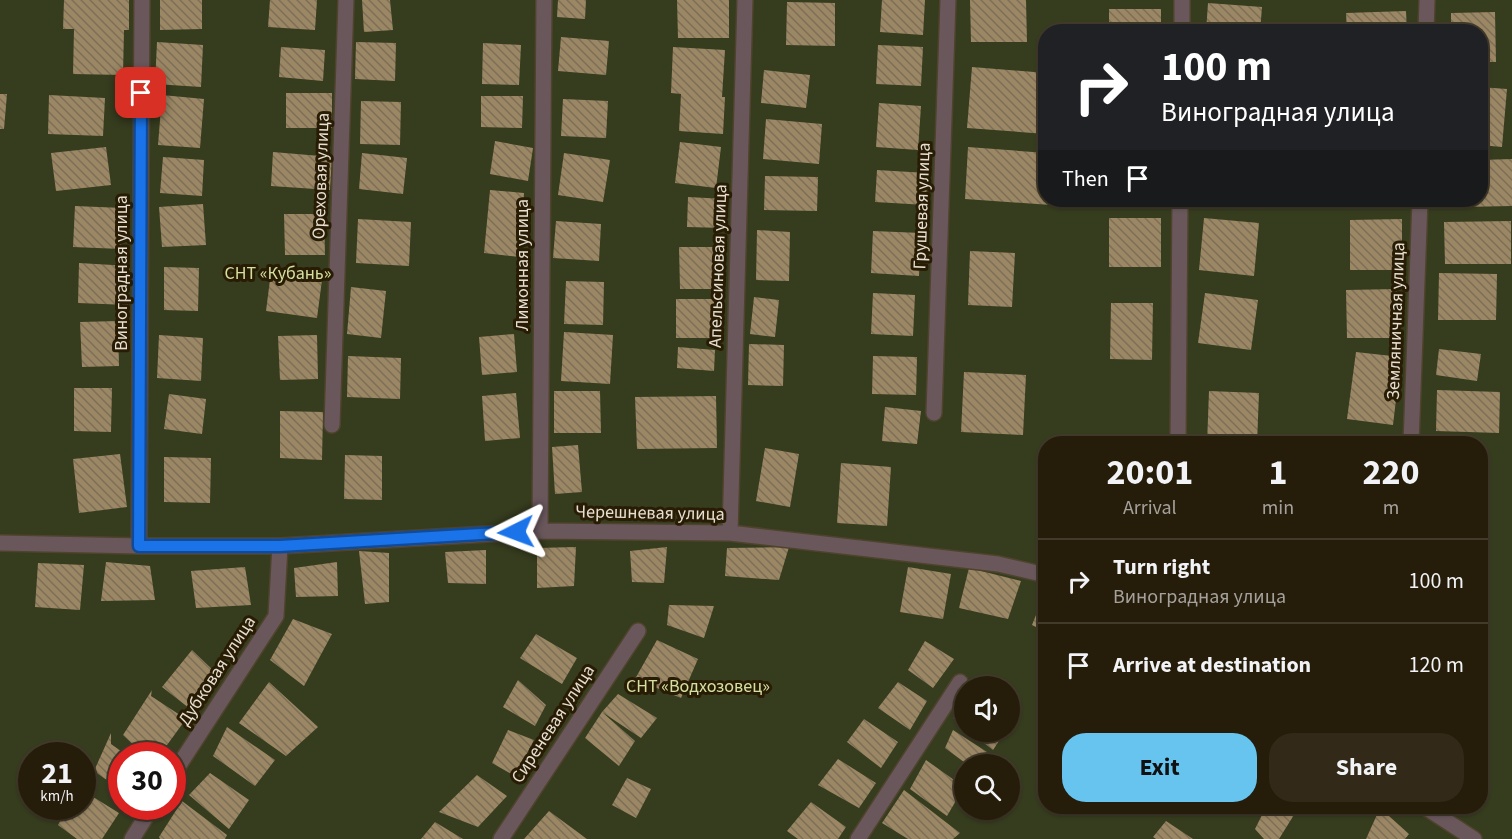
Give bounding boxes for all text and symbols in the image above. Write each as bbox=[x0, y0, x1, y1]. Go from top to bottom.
text: 100 m bbox=[1161, 37, 1272, 97]
icon: right bbox=[1062, 48, 1140, 126]
pin bbox=[115, 67, 166, 118]
icon: arrive bbox=[124, 76, 157, 109]
text: Виноградная улица bbox=[1161, 93, 1395, 132]
street label: Ореховая улица bbox=[306, 112, 336, 240]
street label: Грушевая улица bbox=[907, 142, 937, 270]
icon: arrive bbox=[1121, 162, 1154, 195]
text: Then bbox=[1062, 163, 1109, 195]
street label: Апельсиновая улица bbox=[703, 184, 733, 348]
street label: Виноградная улица bbox=[109, 195, 134, 351]
street label: Лимонная улица bbox=[510, 199, 535, 331]
street label: Земляничная улица bbox=[1381, 242, 1411, 400]
park label: СНТ «Кубань» bbox=[225, 261, 331, 286]
text: 20:01 bbox=[1106, 447, 1193, 498]
text: 1 bbox=[1268, 447, 1287, 498]
text: 220 bbox=[1363, 447, 1420, 498]
text: Arrival bbox=[1123, 494, 1177, 522]
text: min bbox=[1262, 494, 1294, 522]
text: m bbox=[1383, 494, 1399, 522]
street label: Черешневая улица bbox=[575, 499, 725, 527]
position arrow bbox=[484, 500, 548, 564]
text: Turn right bbox=[1113, 551, 1210, 583]
icon: right bbox=[1062, 565, 1095, 598]
text: 100 m bbox=[1409, 565, 1464, 597]
text: Виноградная улица bbox=[1113, 583, 1286, 611]
street label: Дубковая улица bbox=[172, 611, 262, 731]
icon: arrive bbox=[1062, 649, 1095, 682]
text: Arrive at destination bbox=[1113, 649, 1311, 681]
text: 120 m bbox=[1409, 649, 1464, 681]
street label: Сиреневая улица bbox=[505, 660, 601, 788]
park label: СНТ «Водхозовец» bbox=[626, 674, 770, 699]
map controls bbox=[954, 676, 1020, 820]
button: sound bbox=[954, 676, 1020, 742]
button: Exit bbox=[1062, 733, 1257, 802]
button: Share bbox=[1269, 733, 1464, 802]
speed limit sign: 30 bbox=[108, 742, 186, 820]
text: 21 bbox=[41, 752, 73, 795]
button: search bbox=[954, 754, 1020, 820]
text: km/h bbox=[40, 786, 74, 807]

